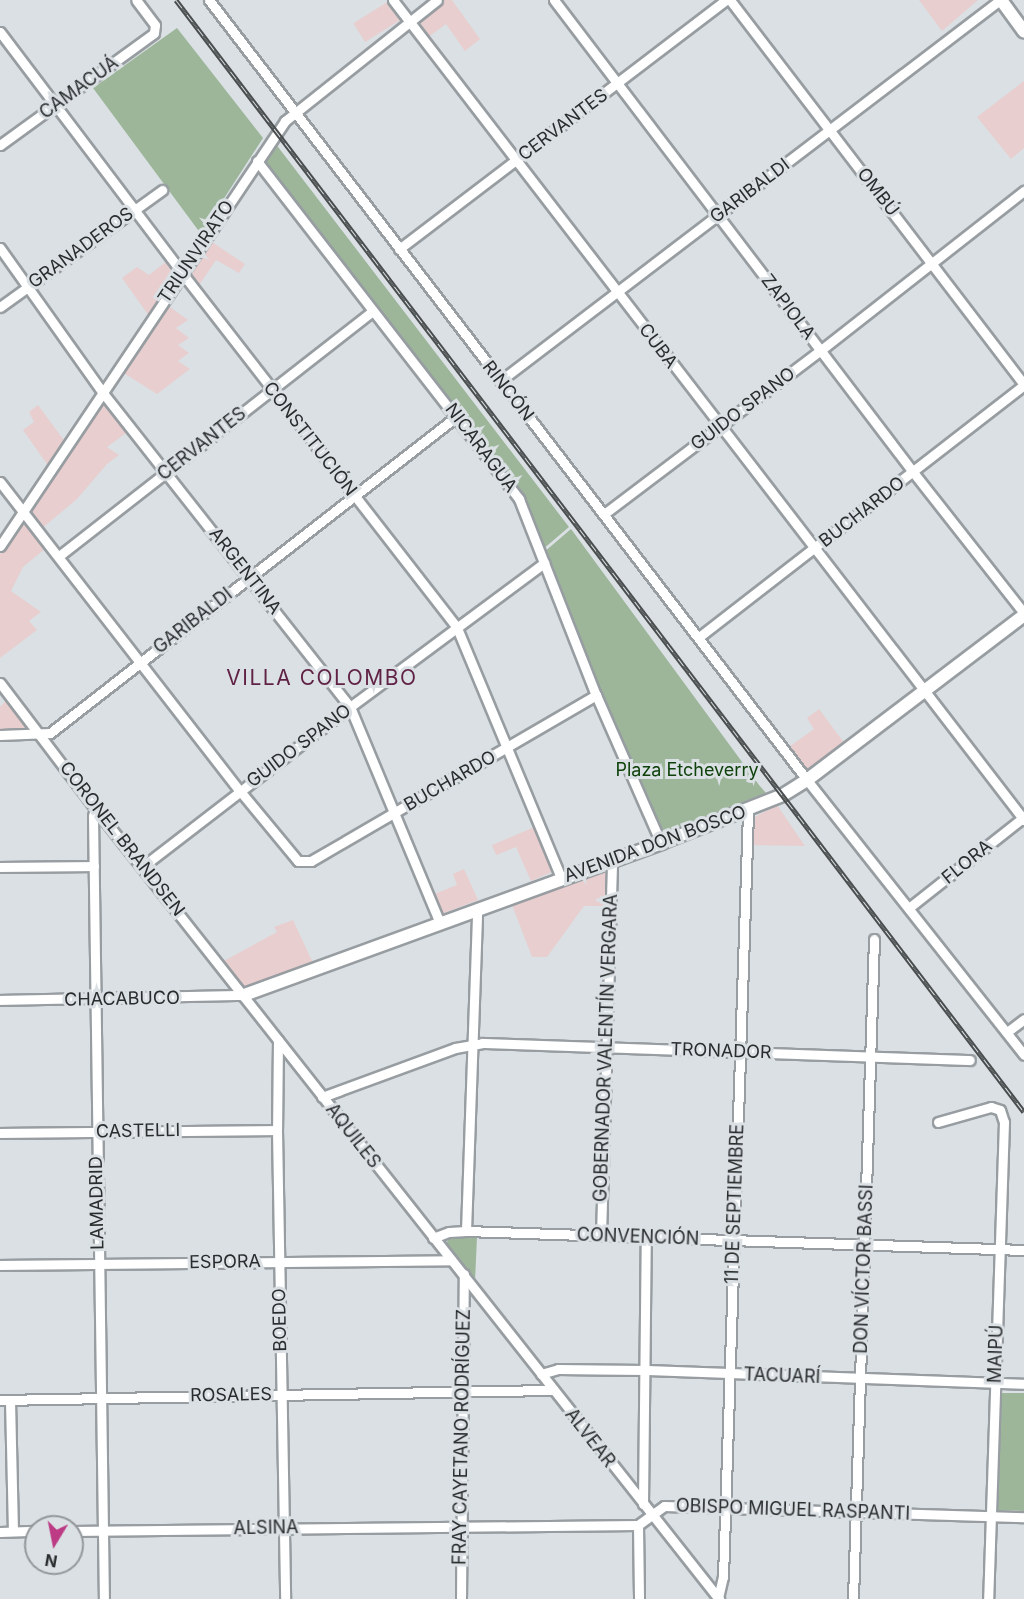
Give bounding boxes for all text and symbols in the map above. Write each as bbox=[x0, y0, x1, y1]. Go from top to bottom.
street label: CAMACUÁ bbox=[35, 52, 123, 124]
street label: CERVANTES bbox=[514, 84, 612, 166]
street label: GARIBALDI bbox=[706, 154, 794, 228]
street label: OMBÚ bbox=[852, 164, 904, 220]
street label: TRIUNVIRATO bbox=[154, 196, 238, 308]
street label: GRANADEROS bbox=[24, 203, 138, 293]
street label: ZAPIOLA bbox=[756, 270, 820, 344]
street label: CUBA bbox=[634, 319, 682, 373]
street label: RINCÓN bbox=[478, 357, 538, 425]
street label: GUIDO SPANO bbox=[687, 363, 799, 455]
street label: CONSTITUCIÓN bbox=[259, 378, 361, 500]
street label: NICARAGUA bbox=[441, 399, 521, 497]
street label: CERVANTES bbox=[153, 403, 251, 485]
street label: BUCHARDO bbox=[815, 472, 909, 552]
street label: ARGENTINA bbox=[204, 523, 286, 619]
street label: GARIBALDI bbox=[149, 584, 237, 658]
district label: VILLA COLOMBO bbox=[226, 665, 418, 691]
street label: GUIDO SPANO bbox=[243, 700, 355, 792]
street label: BUCHARDO bbox=[400, 746, 500, 816]
street label: CORONEL BRANDSEN bbox=[55, 757, 189, 921]
park label: Plaza Etcheverry bbox=[615, 759, 759, 781]
street label: AVENIDA DON BOSCO bbox=[561, 801, 749, 887]
street label: FLORA bbox=[938, 835, 996, 889]
street label: GOBERNADOR VALENTÍN VERGARA bbox=[590, 894, 622, 1202]
street label: CHACABUCO bbox=[64, 987, 180, 1011]
street label: TRONADOR bbox=[670, 1038, 772, 1064]
street label: AQUILES bbox=[321, 1099, 385, 1173]
street label: CASTELLI bbox=[96, 1119, 180, 1143]
street label: 11 DE SEPTIEMBRE bbox=[721, 1124, 749, 1284]
street label: LAMADRID bbox=[85, 1156, 109, 1250]
street label: DON VÍCTOR BASSI bbox=[850, 1184, 878, 1354]
street label: CONVENCIÓN bbox=[576, 1224, 700, 1250]
street label: ESPORA bbox=[189, 1251, 261, 1273]
street label: BOEDO bbox=[269, 1288, 291, 1352]
street label: FRAY CAYETANO RODRÍGUEZ bbox=[449, 1309, 475, 1565]
street label: MAIPÚ bbox=[984, 1324, 1008, 1384]
street label: TACUARÍ bbox=[743, 1364, 821, 1388]
street label: ROSALES bbox=[190, 1383, 272, 1407]
street label: ALVEAR bbox=[560, 1404, 620, 1472]
street label: OBISPO MIGUEL RASPANTI bbox=[676, 1495, 910, 1525]
north arrow bbox=[24, 1515, 84, 1575]
street label: ALSINA bbox=[233, 1517, 299, 1539]
text: N bbox=[43, 1550, 59, 1572]

